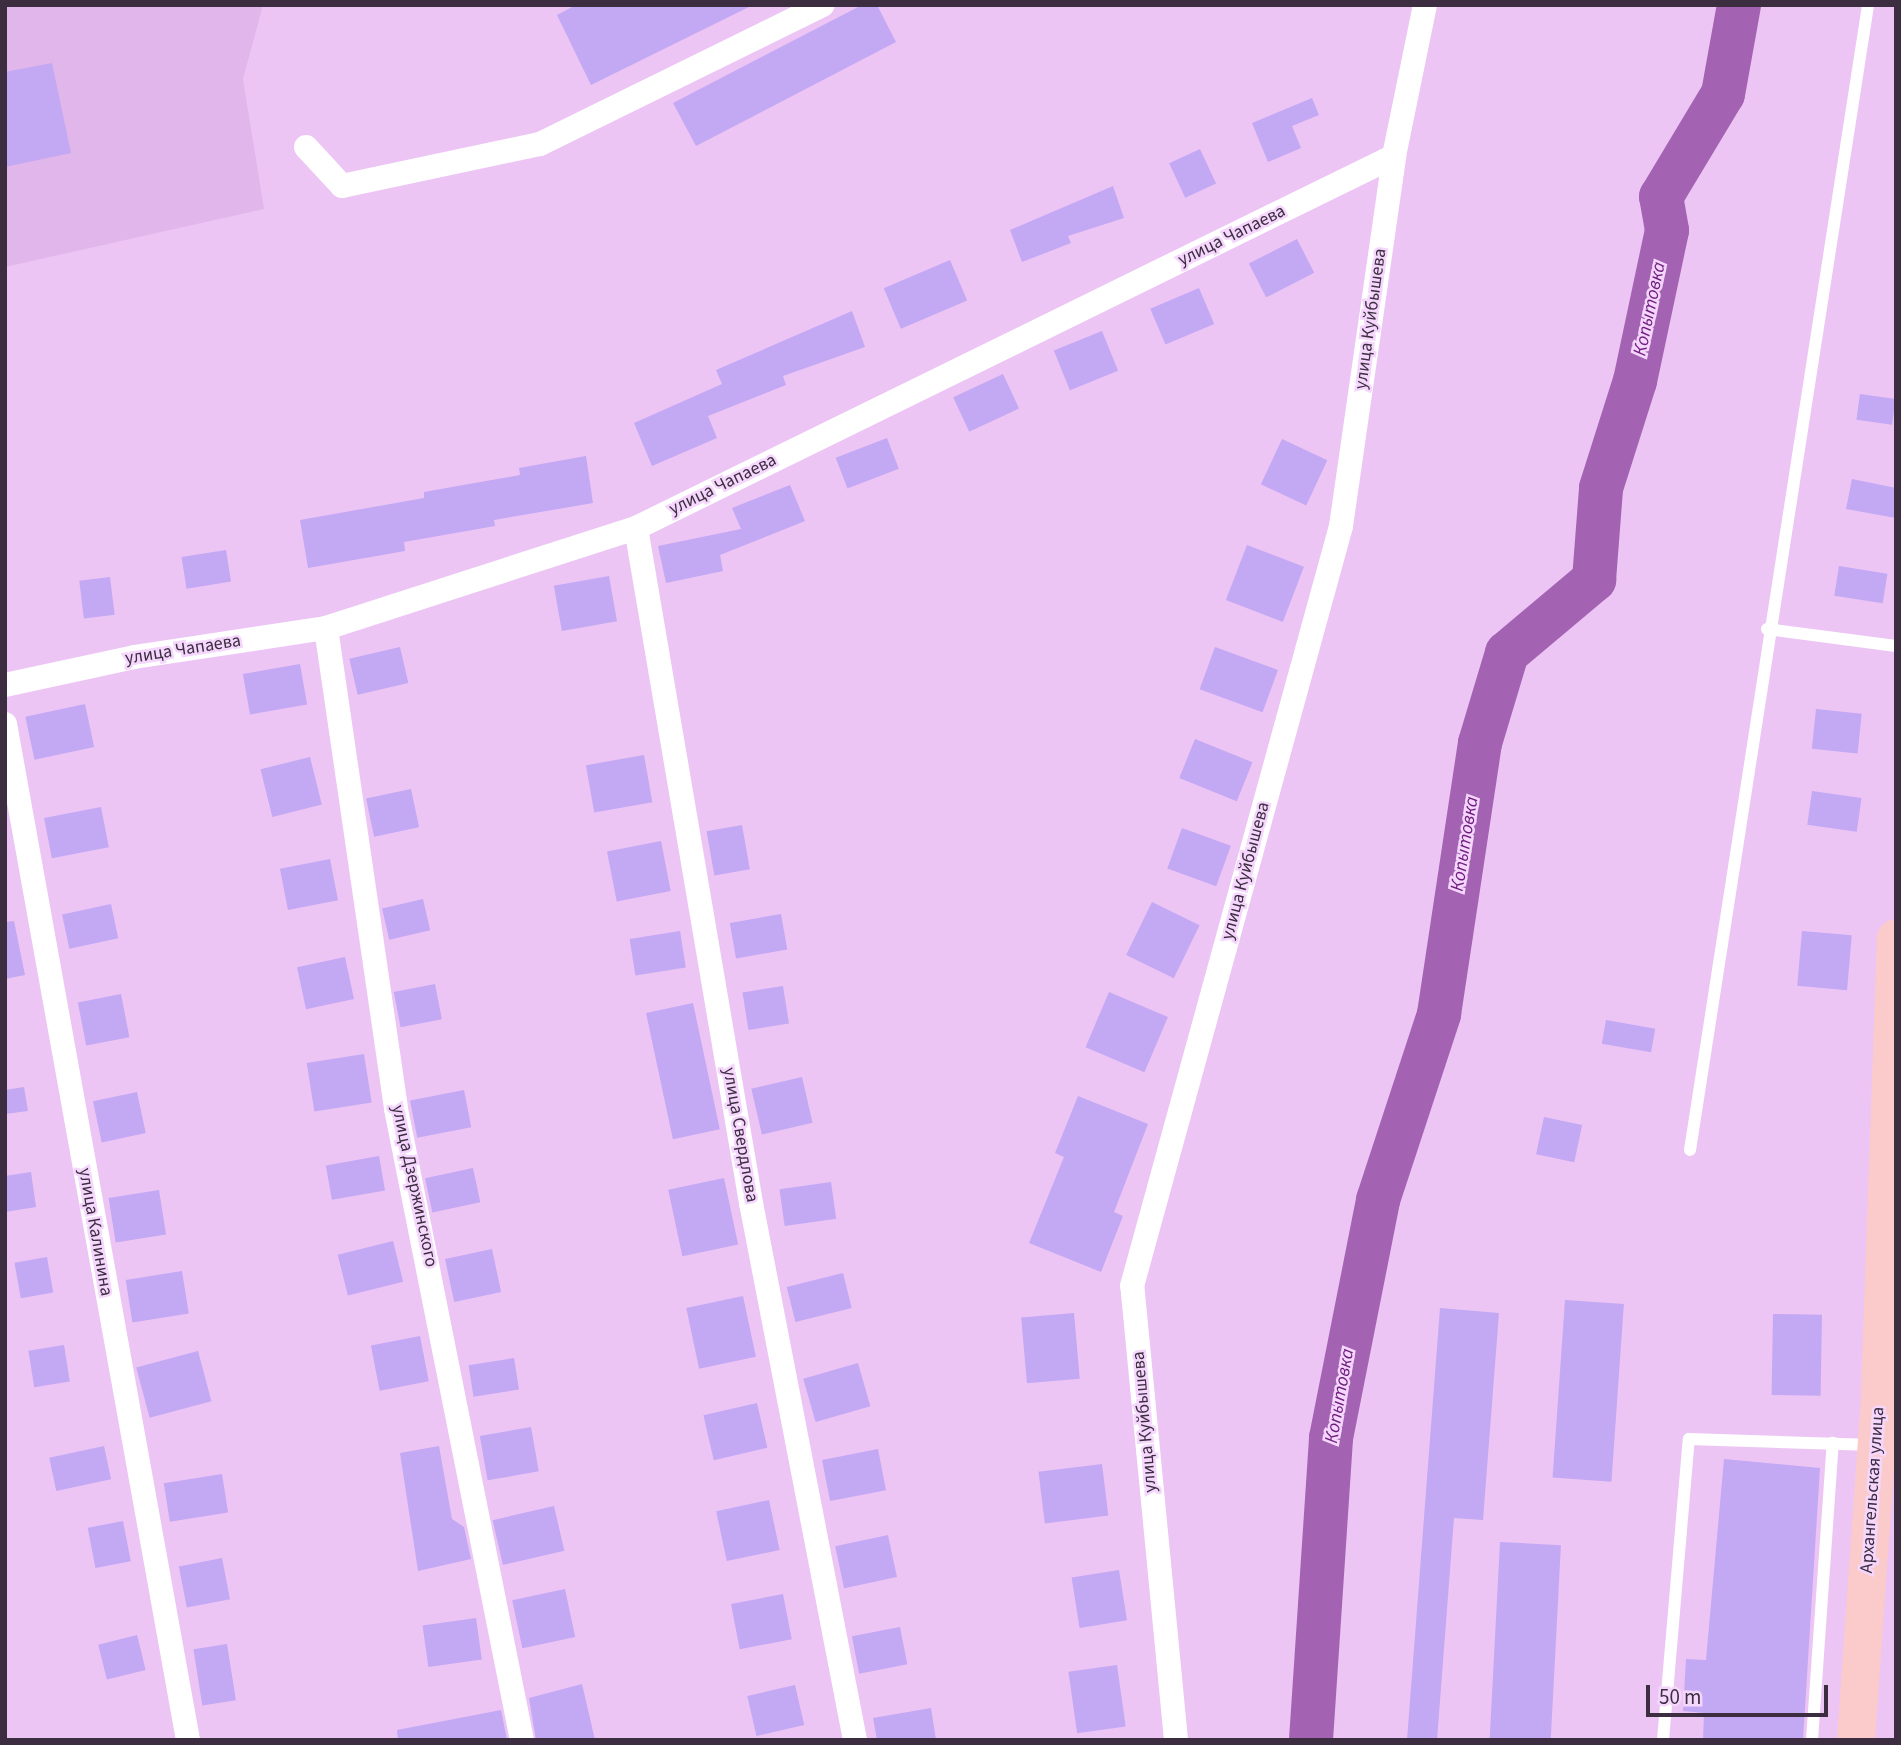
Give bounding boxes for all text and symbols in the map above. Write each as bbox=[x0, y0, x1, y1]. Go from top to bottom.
street label: улица Чапаева bbox=[1175, 201, 1289, 271]
street label: улица Куйбышева bbox=[1350, 247, 1392, 391]
water label: Копытовка bbox=[1629, 260, 1671, 358]
street label: улица Чапаева bbox=[666, 450, 780, 520]
street label: улица Чапаева bbox=[124, 630, 242, 670]
water label: Копытовка bbox=[1446, 795, 1484, 893]
street label: улица Куйбышева bbox=[1217, 800, 1275, 942]
street label: улица Свердлова bbox=[718, 1066, 762, 1204]
street label: улица Дзержинского bbox=[386, 1103, 442, 1269]
street label: улица Калинина bbox=[73, 1166, 117, 1298]
water label: Копытовка bbox=[1320, 1347, 1360, 1445]
street label: улица Куйбышева bbox=[1128, 1350, 1162, 1494]
street label: Архангельская улица bbox=[1856, 1406, 1890, 1574]
scale bar bbox=[1649, 1672, 1831, 1716]
text: 50 m bbox=[1659, 1682, 1701, 1712]

